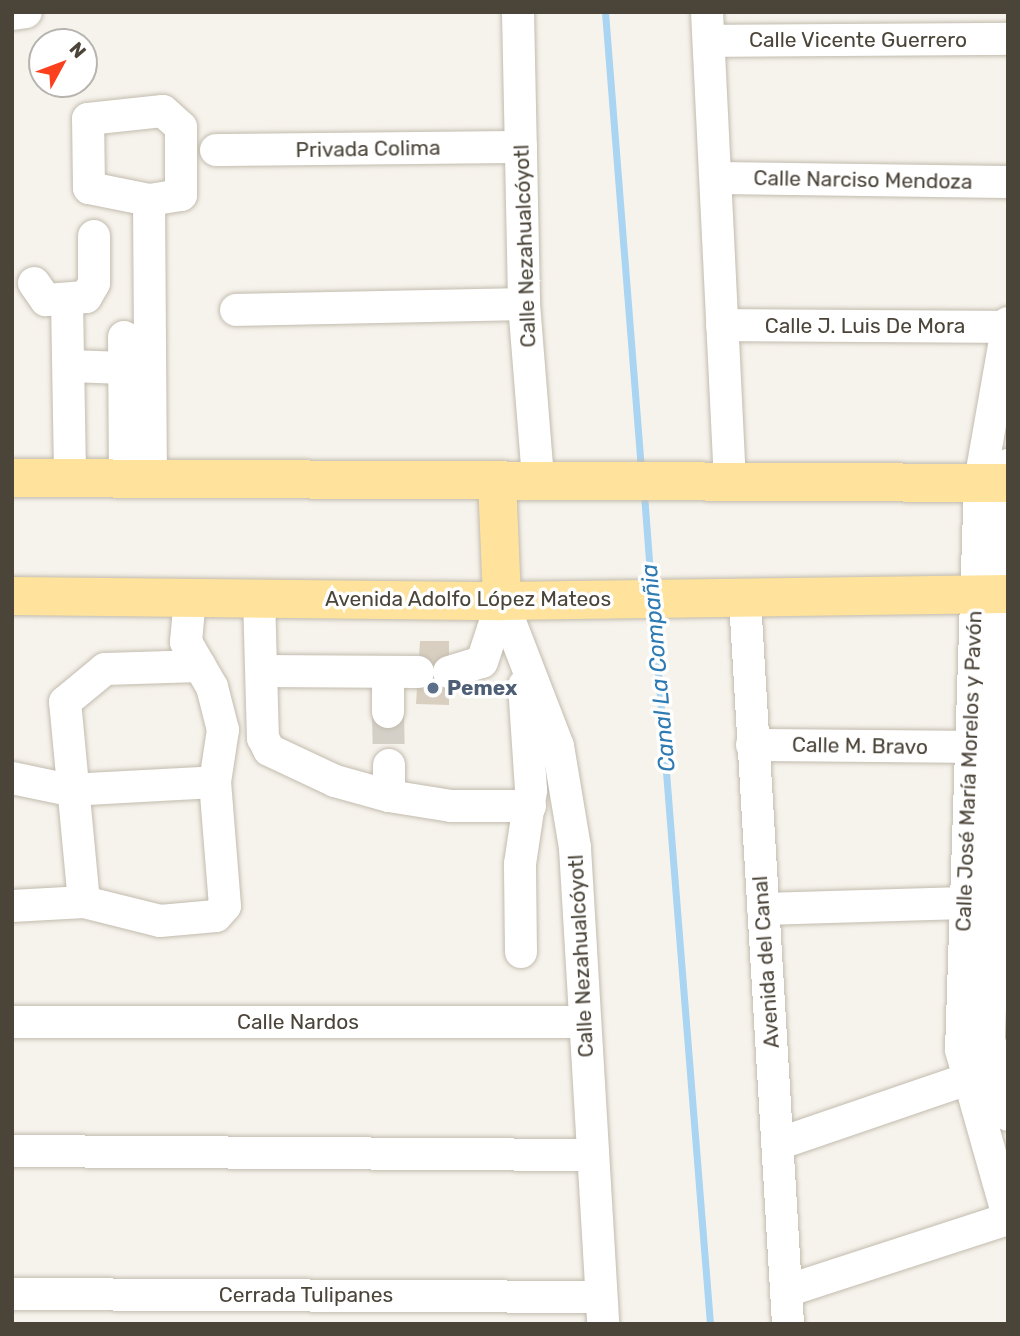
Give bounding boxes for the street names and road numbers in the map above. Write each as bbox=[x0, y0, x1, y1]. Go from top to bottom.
street label: Calle Vicente Guerrero bbox=[749, 27, 967, 53]
street label: Privada Colima bbox=[295, 135, 441, 163]
street label: Calle Nezahualcóyotl bbox=[509, 144, 541, 348]
street label: Calle Narciso Mendoza bbox=[753, 165, 973, 195]
street label: Calle J. Luis De Mora bbox=[765, 313, 965, 339]
street label: Avenida Adolfo López Mateos bbox=[325, 586, 611, 612]
street label: Calle José María Morelos y Pavón bbox=[951, 609, 987, 933]
street label: Calle M. Bravo bbox=[792, 732, 928, 760]
street label: Calle Nezahualcóyotl bbox=[563, 854, 599, 1058]
street label: Avenida del Canal bbox=[747, 875, 785, 1049]
street label: Calle Nardos bbox=[237, 1009, 359, 1035]
street label: Cerrada Tulipanes bbox=[219, 1282, 393, 1308]

